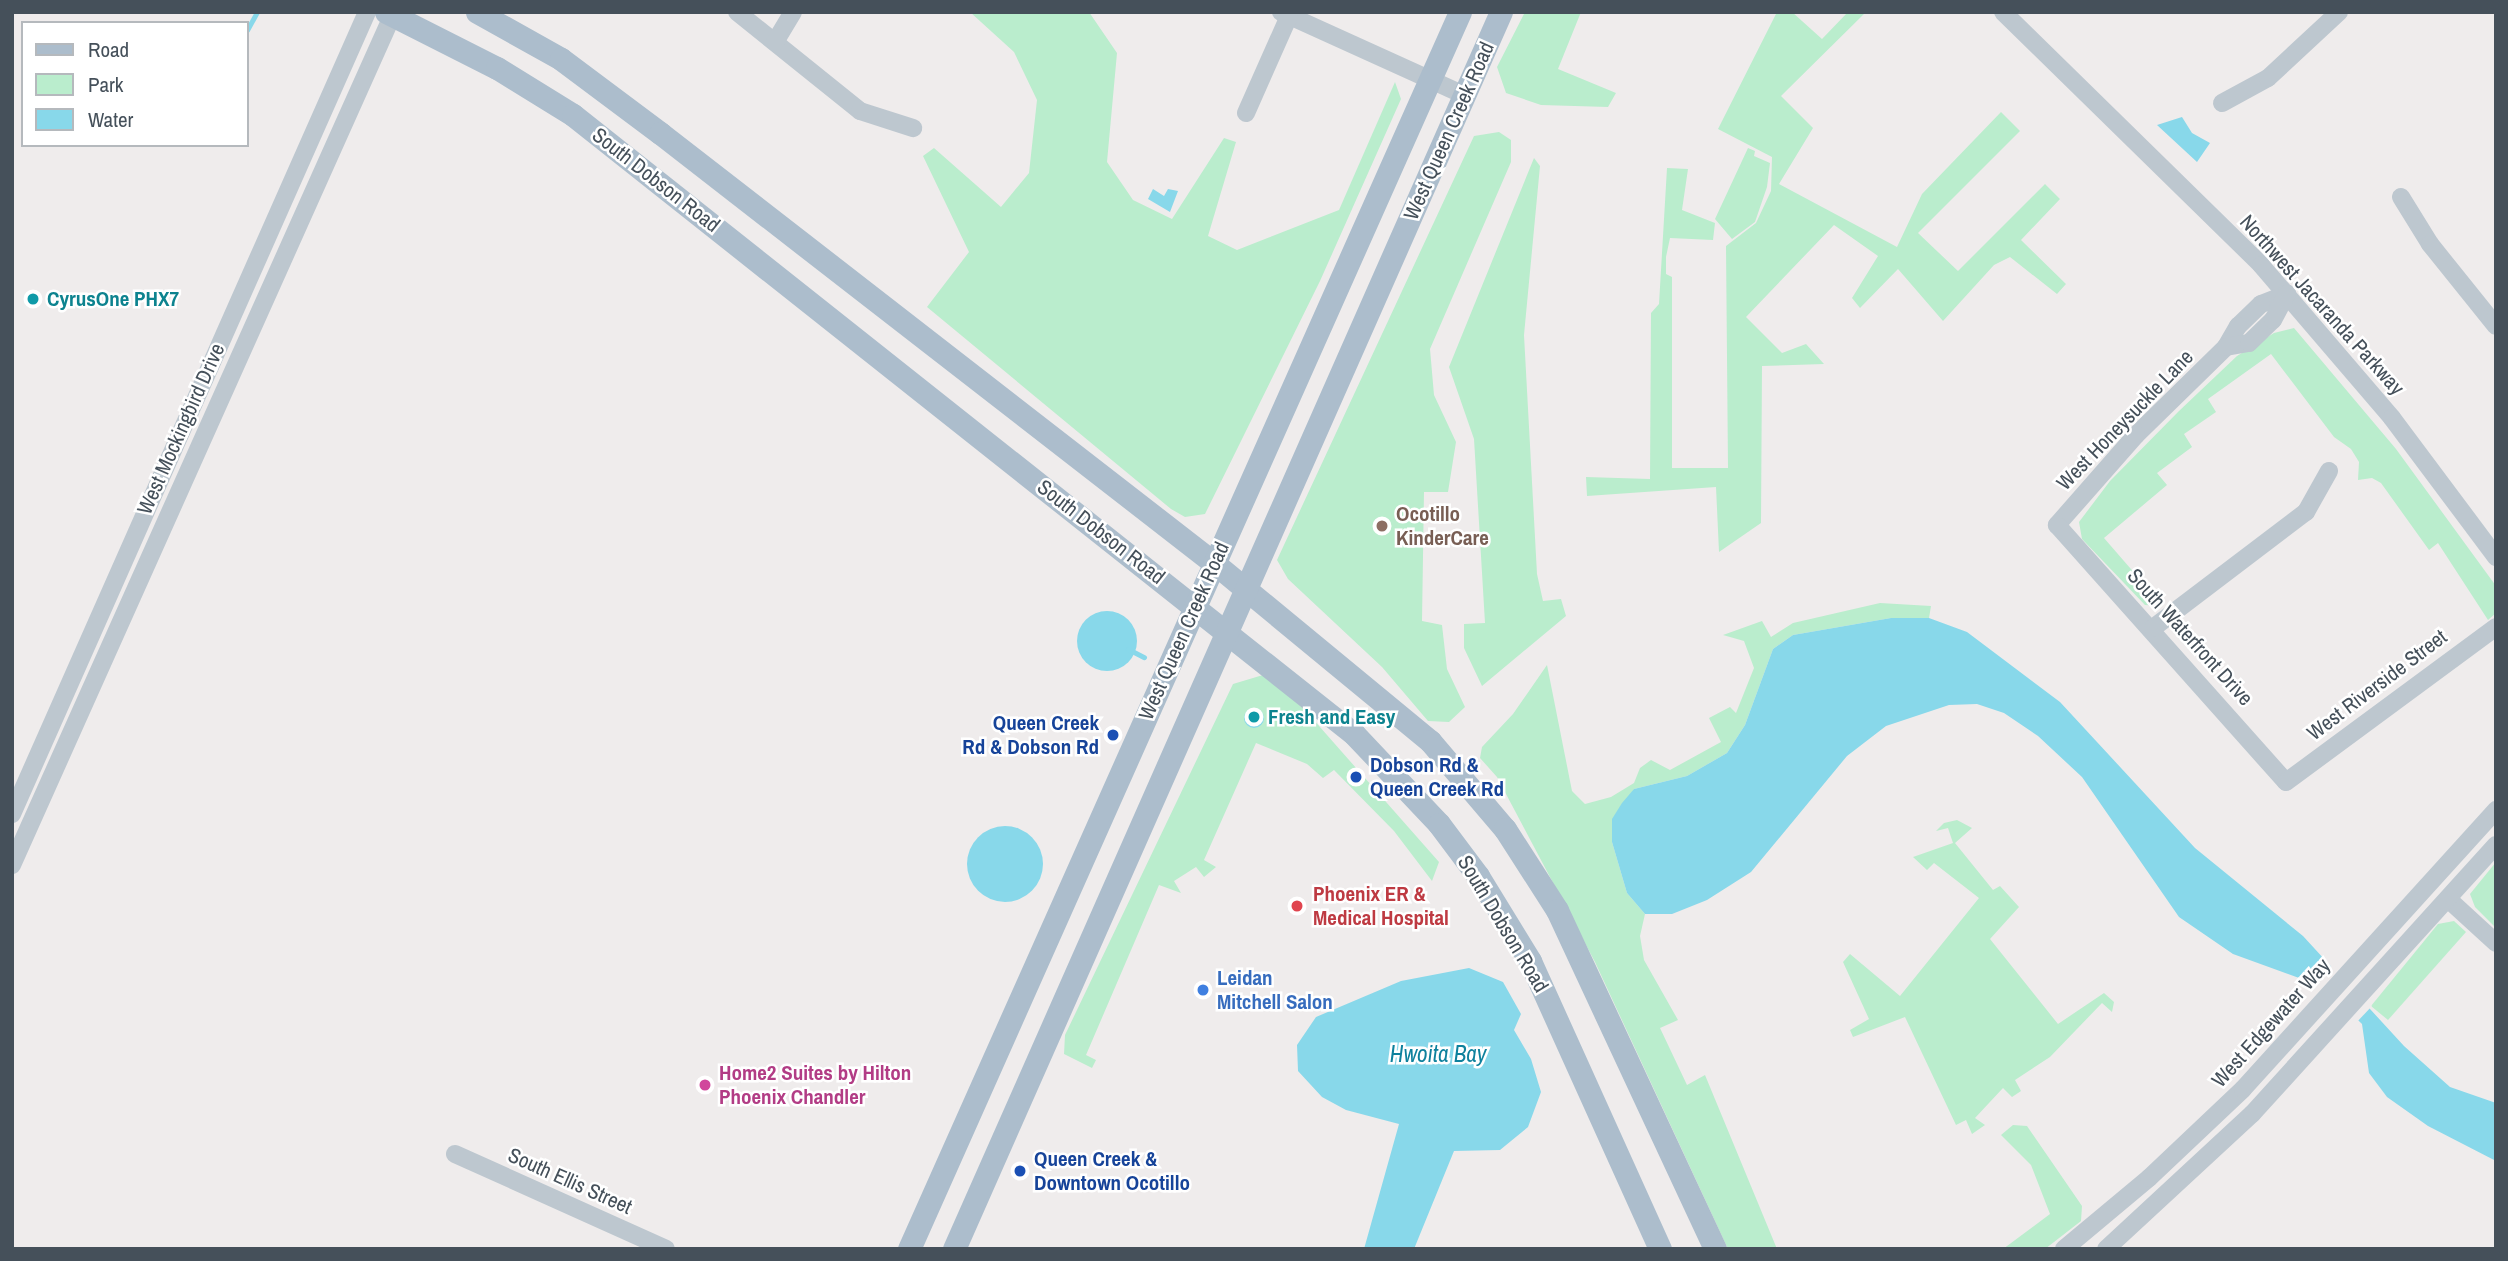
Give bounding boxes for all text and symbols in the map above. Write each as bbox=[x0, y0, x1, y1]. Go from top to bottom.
legend bbox=[21, 21, 248, 147]
text: Road bbox=[88, 35, 129, 64]
street label: West Queen Creek Road bbox=[1398, 38, 1500, 224]
text: Park bbox=[88, 70, 123, 99]
text: Water bbox=[88, 105, 133, 134]
street label: South Dobson Road bbox=[587, 122, 725, 238]
street label: Northwest Jacaranda Parkway bbox=[2235, 210, 2409, 400]
place label: CyrusOne PHX7 bbox=[47, 286, 179, 312]
marker: CyrusOne PHX7 bbox=[25, 291, 41, 307]
street label: West Mockingbird Drive bbox=[132, 340, 230, 518]
street label: West Honeysuckle Lane bbox=[2052, 345, 2198, 495]
street label: South Dobson Road bbox=[1032, 474, 1170, 590]
place label: Ocotillo KinderCare bbox=[1396, 501, 1489, 551]
marker: Ocotillo KinderCare bbox=[1374, 518, 1390, 534]
street label: West Queen Creek Road bbox=[1133, 538, 1235, 724]
street label: South Waterfront Drive bbox=[2122, 563, 2258, 711]
street label: West Riverside Street bbox=[2302, 624, 2452, 746]
place label: Fresh and Easy bbox=[1268, 704, 1395, 730]
marker: Fresh and Easy bbox=[1246, 709, 1262, 725]
place label: Queen Creek Rd & Dobson Rd bbox=[962, 710, 1099, 760]
marker: Queen Creek Rd & Dobson Rd bbox=[1105, 727, 1121, 743]
place label: Dobson Rd & Queen Creek Rd bbox=[1370, 752, 1504, 802]
marker: Dobson Rd & Queen Creek Rd bbox=[1348, 769, 1364, 785]
street label: South Dobson Road bbox=[1452, 851, 1554, 997]
place label: Phoenix ER & Medical Hospital bbox=[1313, 881, 1449, 931]
marker: Phoenix ER & Medical Hospital bbox=[1287, 896, 1307, 916]
street label: West Edgewater Way bbox=[2207, 953, 2335, 1093]
place label: Leidan Mitchell Salon bbox=[1217, 965, 1333, 1015]
marker: Leidan Mitchell Salon bbox=[1195, 982, 1211, 998]
water label: Hwoita Bay bbox=[1390, 1040, 1486, 1068]
place label: Home2 Suites by Hilton Phoenix Chandler bbox=[719, 1060, 911, 1110]
marker: Home2 Suites by Hilton Phoenix Chandler bbox=[697, 1077, 713, 1093]
street label: South Ellis Street bbox=[504, 1142, 636, 1220]
place label: Queen Creek & Downtown Ocotillo bbox=[1034, 1146, 1190, 1196]
marker: Queen Creek & Downtown Ocotillo bbox=[1012, 1163, 1028, 1179]

